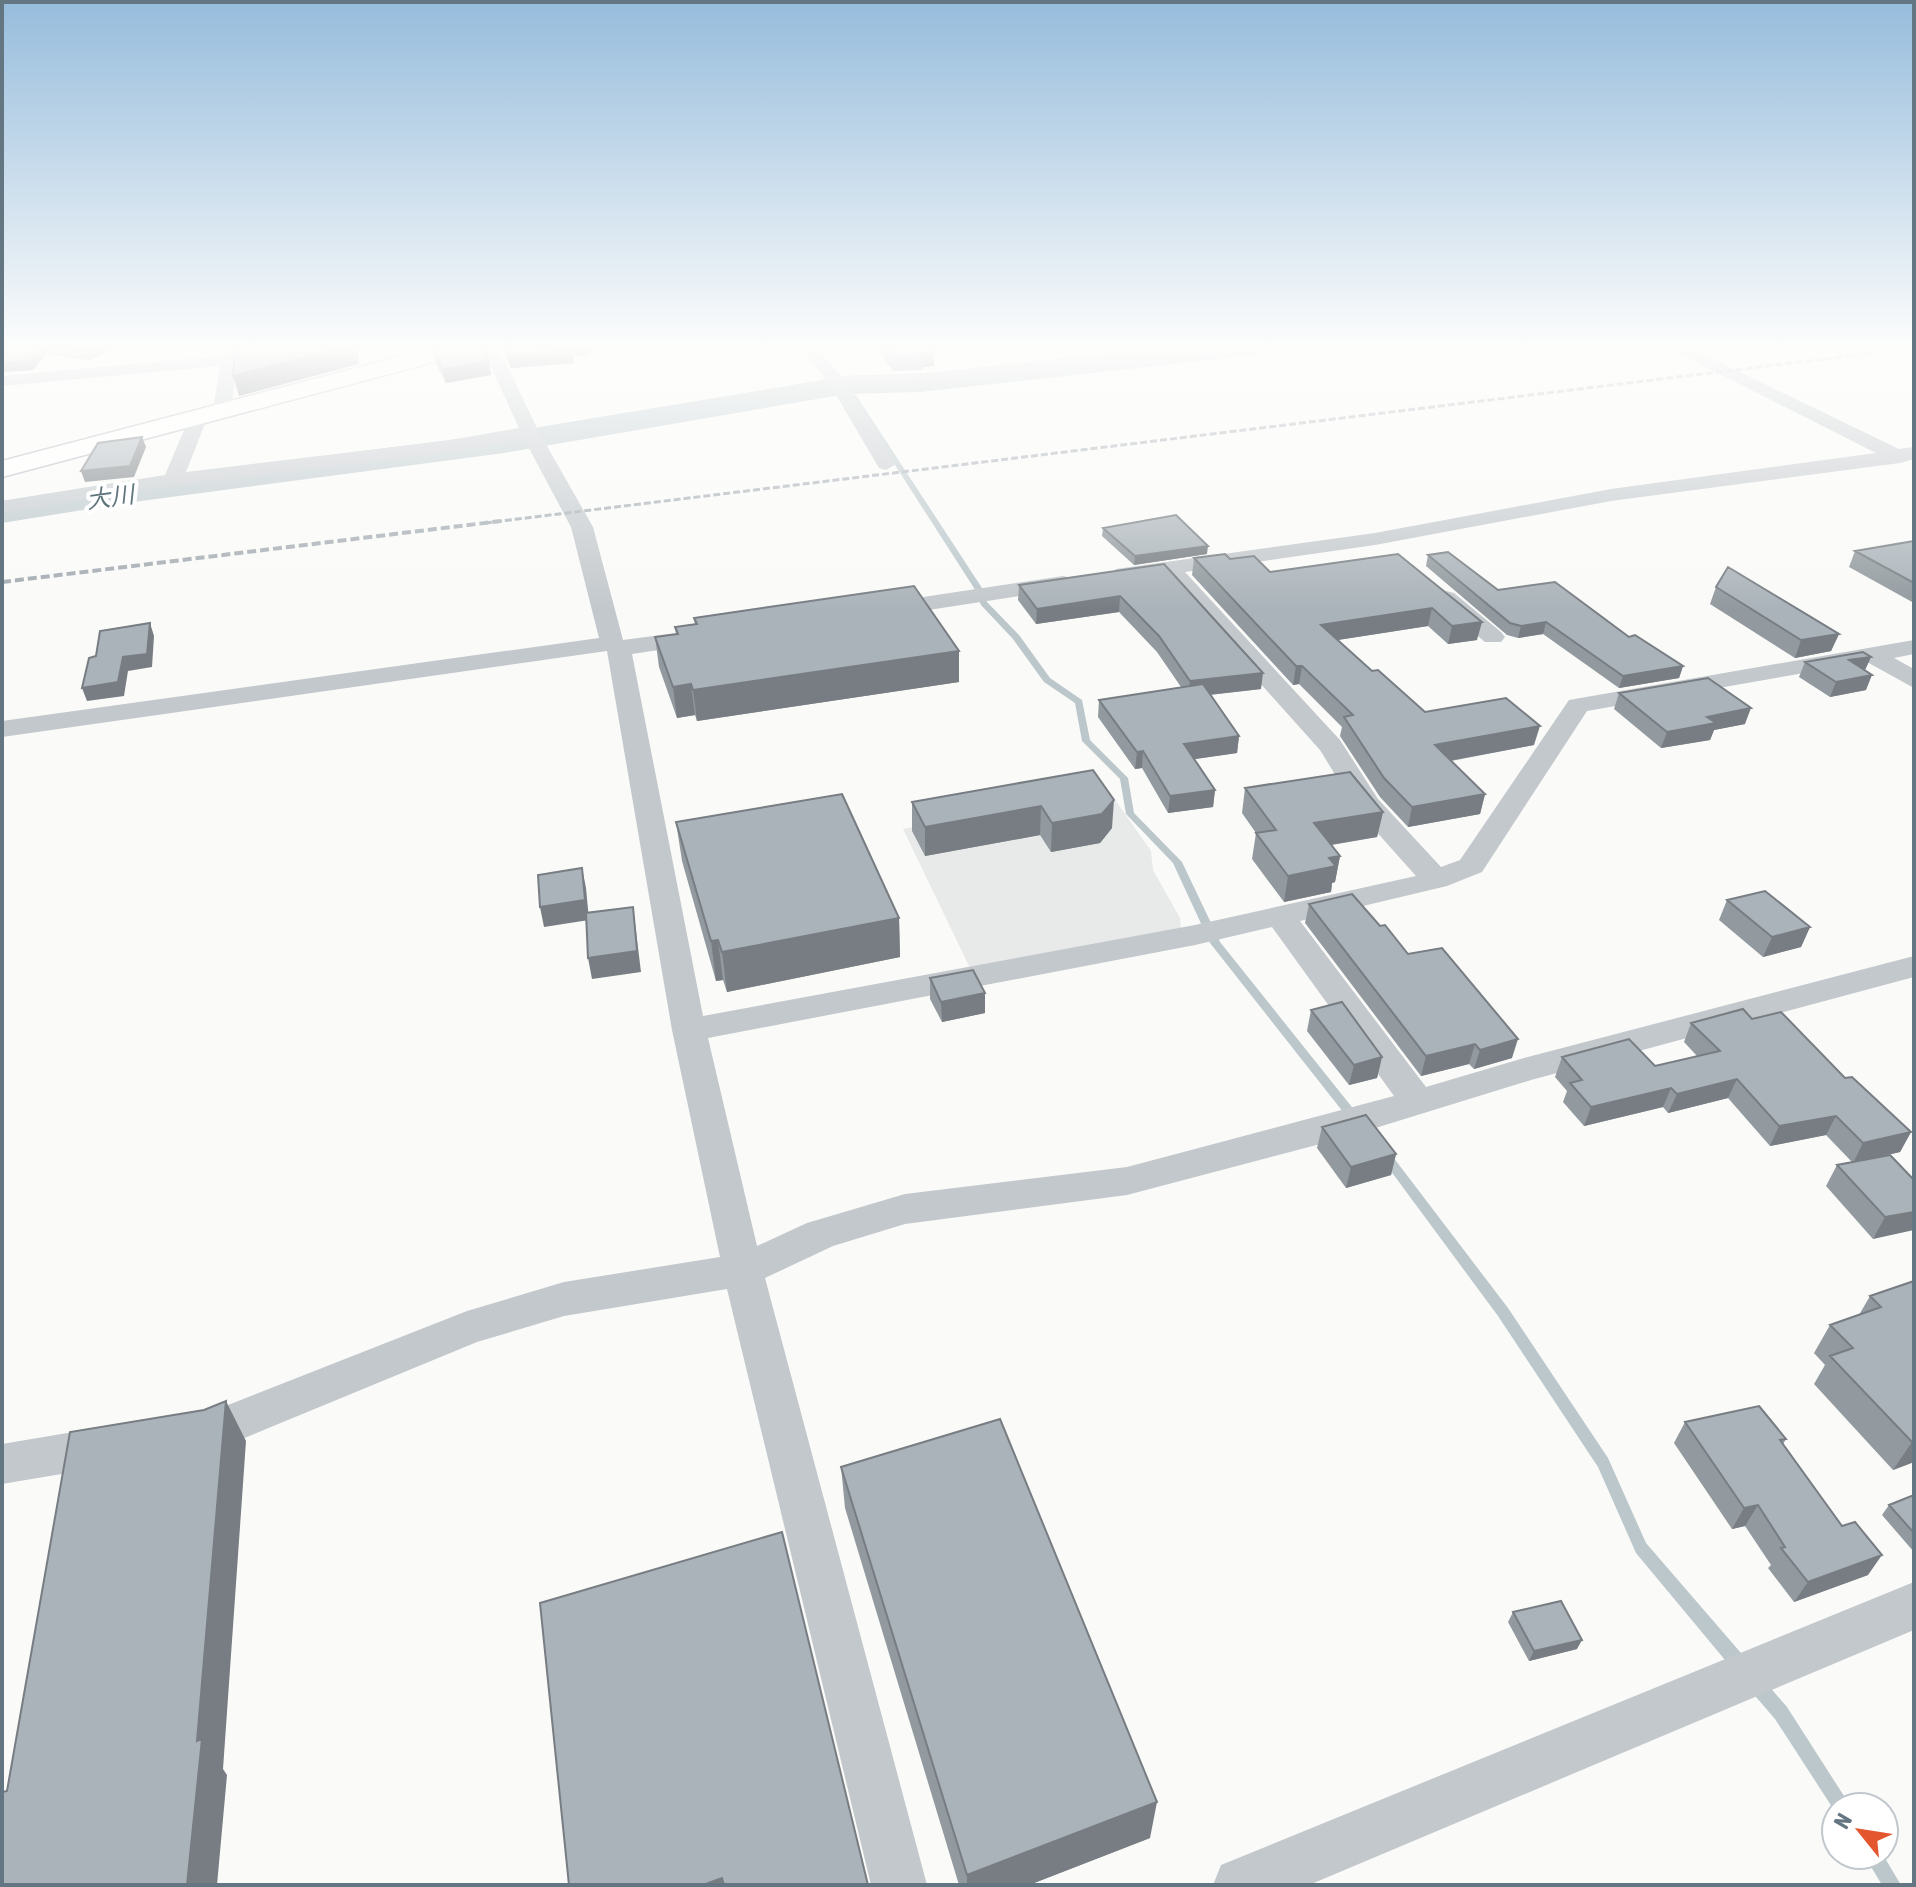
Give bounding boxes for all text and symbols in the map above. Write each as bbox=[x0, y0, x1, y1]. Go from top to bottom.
water label: 大川 bbox=[84, 480, 139, 514]
north arrow bbox=[1820, 1791, 1900, 1871]
text: N bbox=[1828, 1809, 1857, 1833]

